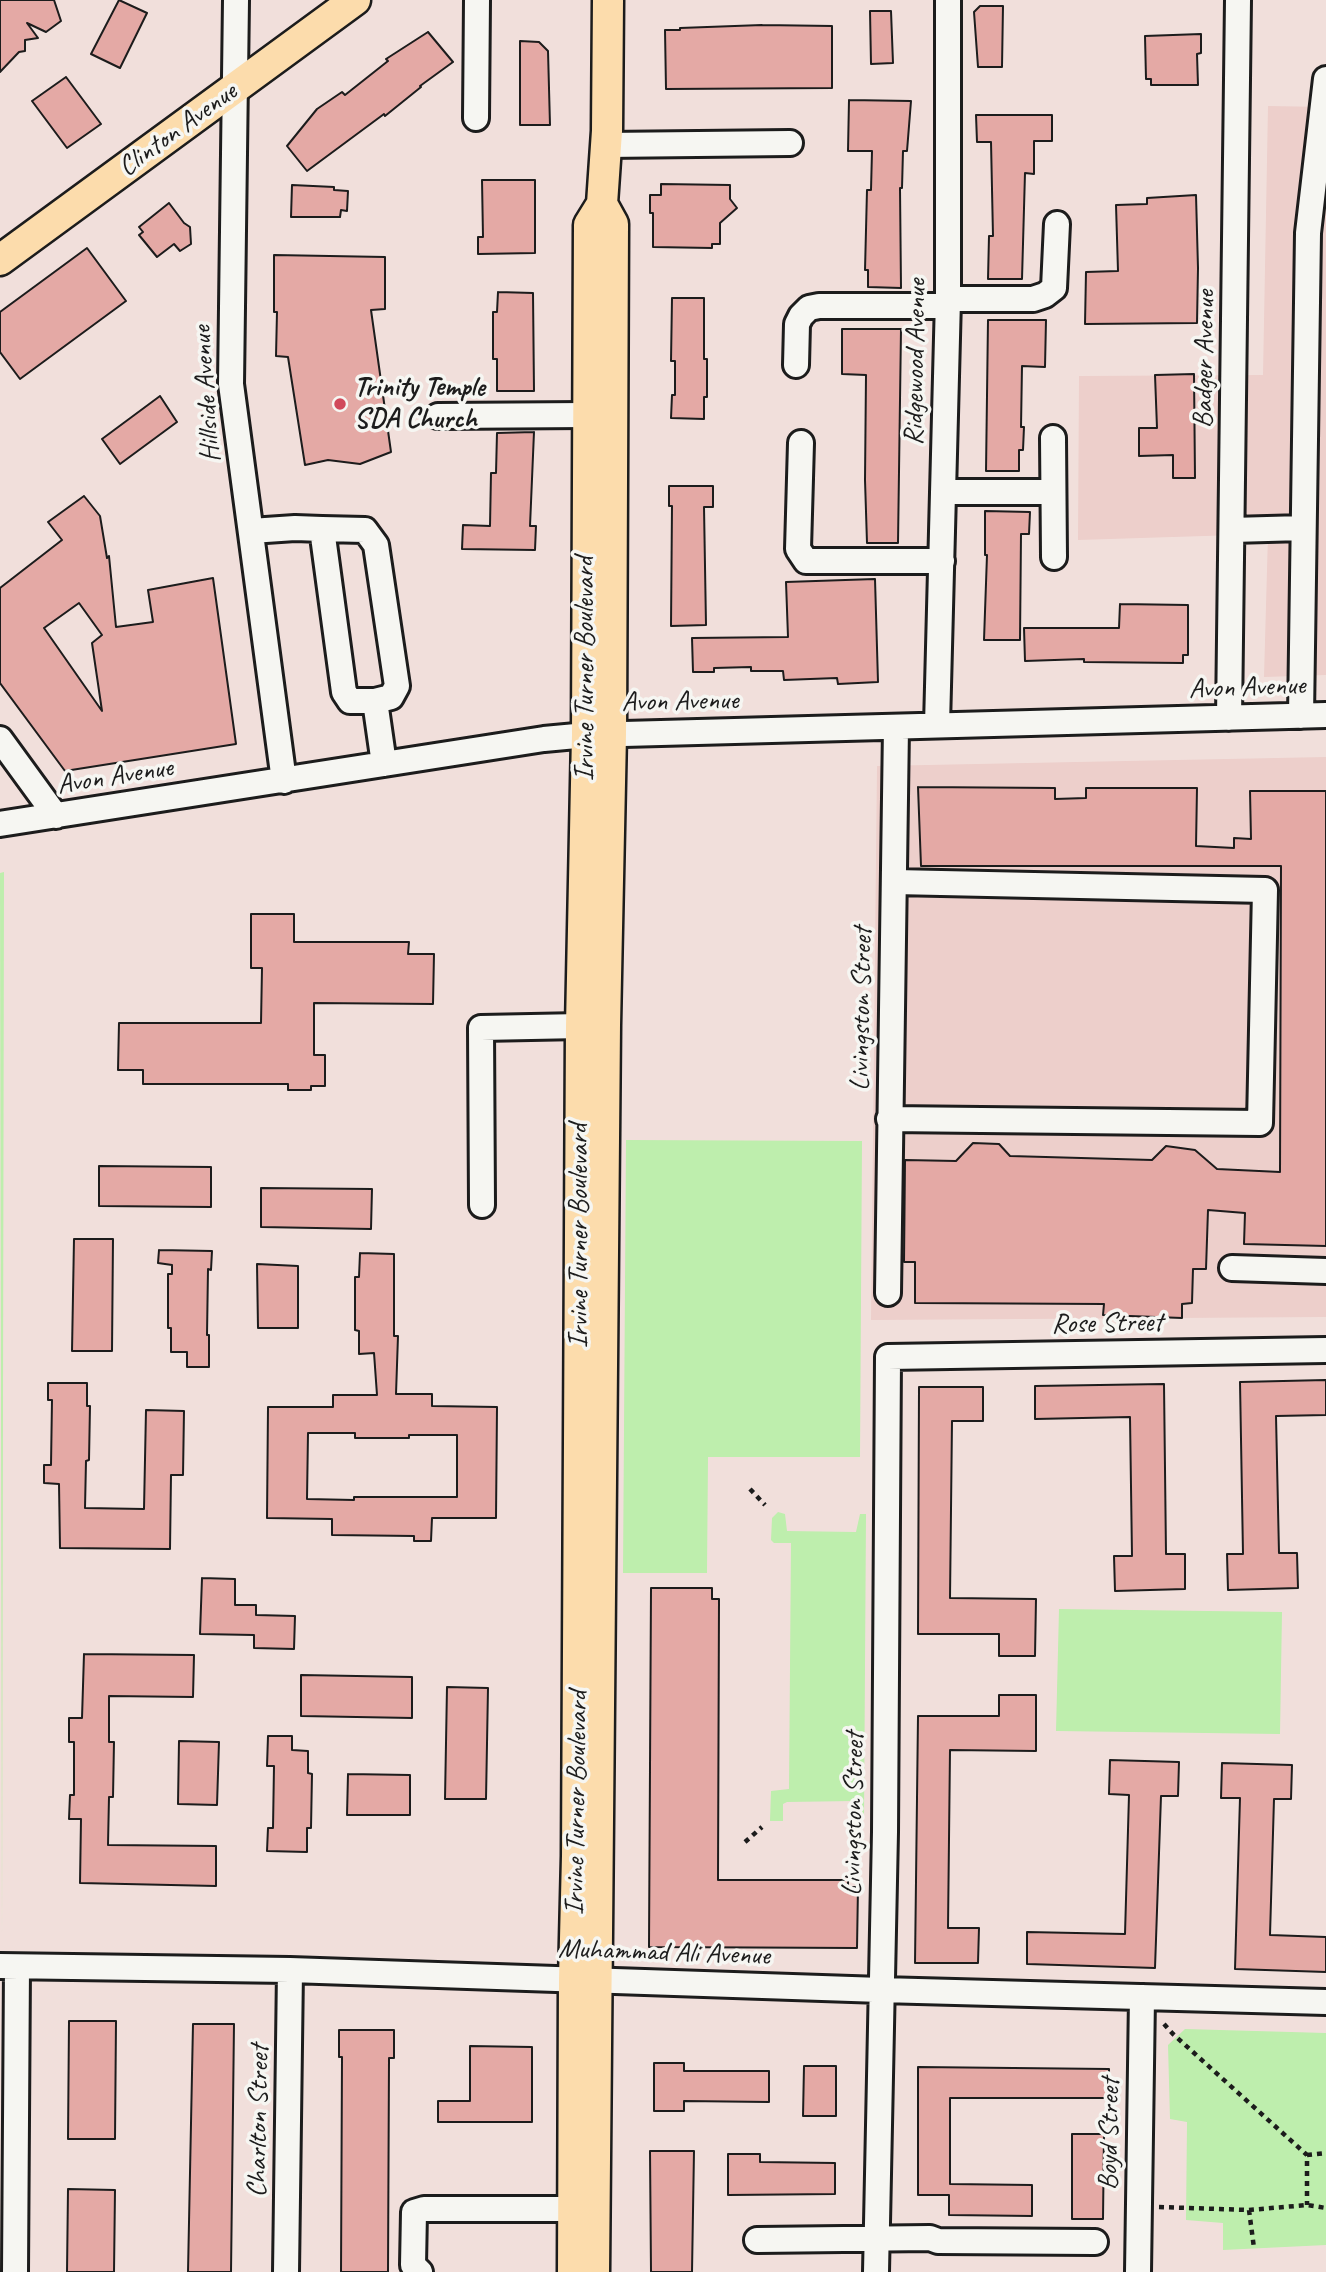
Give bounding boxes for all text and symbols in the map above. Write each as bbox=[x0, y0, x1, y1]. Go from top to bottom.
street label: Clinton Avenue bbox=[112, 76, 244, 184]
street label: Ridgewood Avenue bbox=[898, 278, 934, 446]
street label: Badger Avenue bbox=[1187, 290, 1223, 428]
street label: Hillside Avenue bbox=[185, 325, 229, 463]
place label: Trinity Temple SDA Church bbox=[354, 371, 485, 437]
marker: Trinity Temple SDA Church bbox=[332, 396, 348, 412]
street label: Irvine Turner Boulevard bbox=[569, 557, 603, 781]
street label: Avon Avenue bbox=[1188, 669, 1306, 707]
street label: Avon Avenue bbox=[621, 684, 739, 720]
street label: Avon Avenue bbox=[55, 751, 175, 803]
street label: Livingston Street bbox=[844, 927, 880, 1091]
street label: Irvine Turner Boulevard bbox=[563, 1124, 597, 1348]
street label: Rose Street bbox=[1051, 1306, 1163, 1342]
street label: Irvine Turner Boulevard bbox=[558, 1690, 596, 1916]
street label: Livingston Street bbox=[836, 1732, 872, 1896]
street label: Muhammad Ali Avenue bbox=[558, 1933, 770, 1973]
street label: Charlton Street bbox=[241, 2044, 277, 2198]
street label: Boyd Street bbox=[1092, 2077, 1128, 2191]

